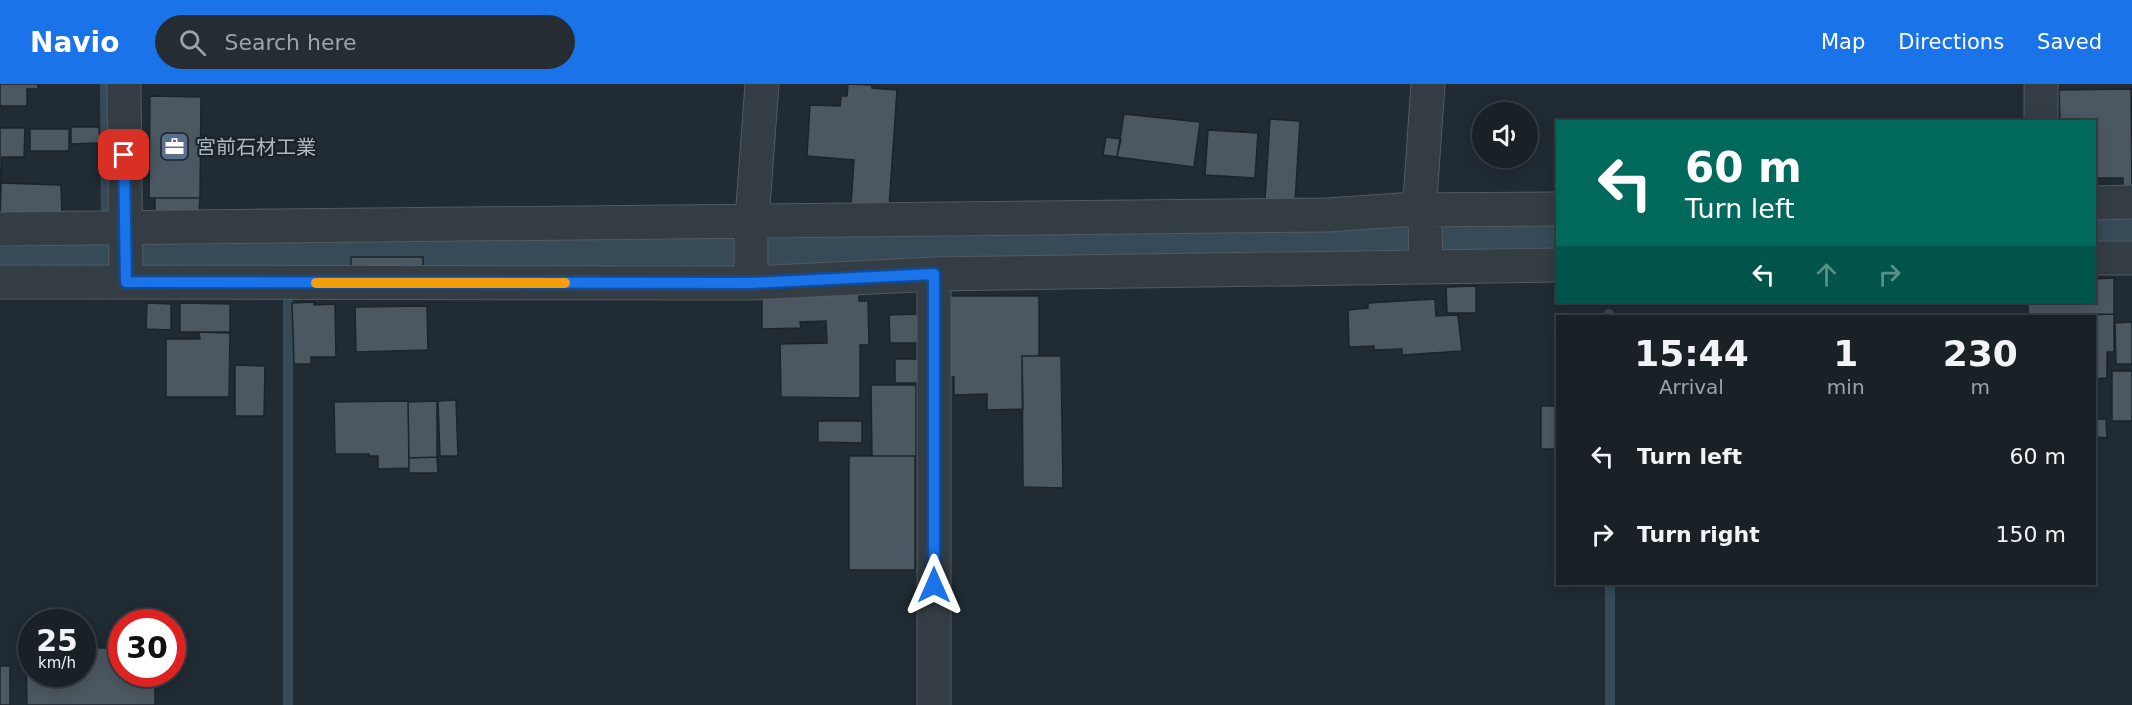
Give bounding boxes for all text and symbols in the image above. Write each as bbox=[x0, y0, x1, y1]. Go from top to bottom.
search box bbox=[155, 15, 575, 69]
text: Navio bbox=[30, 26, 119, 59]
icon: search bbox=[176, 26, 209, 59]
text: Search here bbox=[224, 30, 357, 55]
text: Map bbox=[1821, 30, 1865, 54]
text: Directions bbox=[1898, 30, 2004, 54]
text: Saved bbox=[2037, 30, 2102, 54]
map controls bbox=[1472, 102, 1538, 168]
button: sound bbox=[1472, 102, 1538, 168]
pin bbox=[98, 129, 149, 180]
office icon: 宮前石材工業 bbox=[159, 131, 191, 163]
place label: 宮前石材工業 bbox=[196, 135, 316, 159]
icon: arrive bbox=[107, 138, 140, 171]
text: 60 m bbox=[1685, 143, 1802, 192]
icon: left bbox=[1586, 144, 1664, 222]
text: Turn left bbox=[1685, 193, 1795, 224]
icon: left bbox=[1747, 258, 1780, 291]
icon: ahead bbox=[1810, 258, 1843, 291]
icon: right bbox=[1873, 258, 1906, 291]
text: 15:44 bbox=[1634, 333, 1749, 374]
text: 1 bbox=[1833, 333, 1858, 374]
text: 230 bbox=[1943, 333, 2018, 374]
text: Arrival bbox=[1659, 375, 1724, 399]
text: min bbox=[1827, 375, 1865, 399]
text: m bbox=[1971, 375, 1990, 399]
icon: left bbox=[1586, 440, 1619, 473]
text: Turn left bbox=[1637, 444, 1742, 469]
text: 60 m bbox=[2010, 444, 2066, 469]
icon: right bbox=[1586, 518, 1619, 551]
text: Turn right bbox=[1637, 522, 1760, 547]
text: 150 m bbox=[1996, 522, 2066, 547]
position arrow bbox=[902, 553, 966, 617]
speed limit sign: 30 bbox=[108, 609, 186, 687]
text: 25 bbox=[36, 623, 78, 658]
text: km/h bbox=[38, 654, 76, 672]

